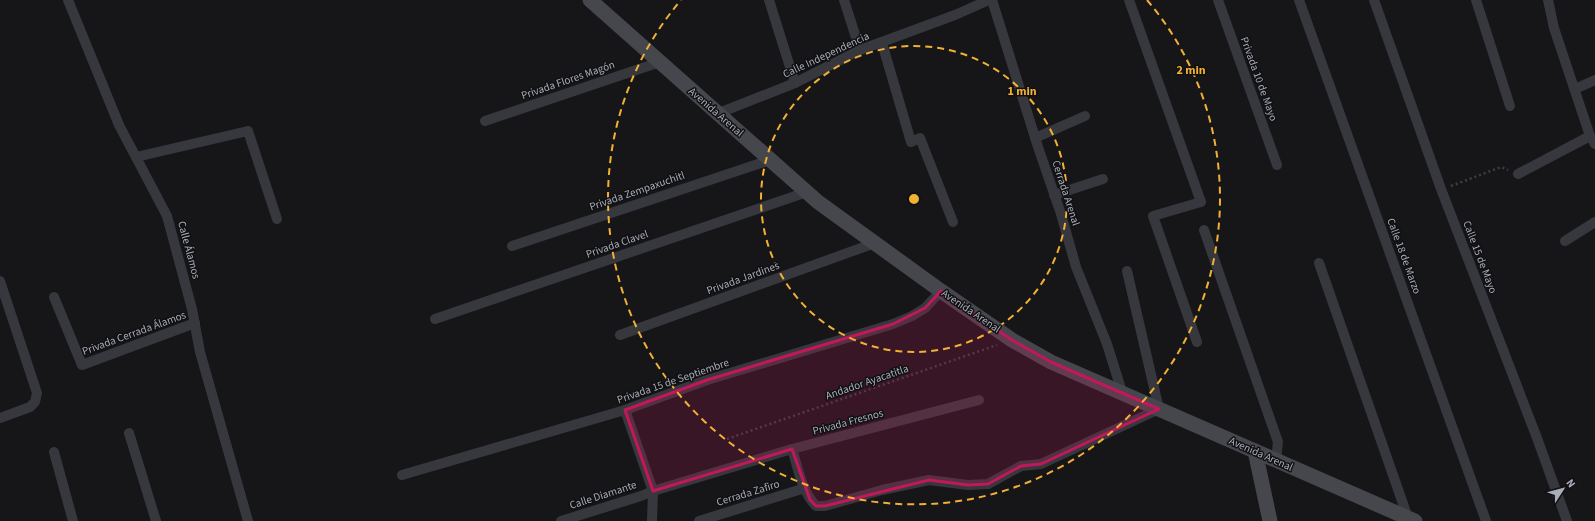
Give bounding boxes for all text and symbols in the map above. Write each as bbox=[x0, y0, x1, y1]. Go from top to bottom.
street label: Calle Independencia bbox=[780, 28, 872, 82]
street label: Privada 10 de Mayo bbox=[1237, 35, 1281, 123]
street label: Privada Flores Magón bbox=[519, 57, 617, 103]
text: 2 min bbox=[1176, 62, 1206, 79]
text: 1 min bbox=[1007, 83, 1037, 100]
street label: Avenida Arenal bbox=[685, 84, 747, 140]
street label: Cerrada Arenal bbox=[1048, 158, 1084, 228]
street label: Privada Zempaxuchitl bbox=[587, 168, 687, 214]
centre of rings bbox=[907, 192, 921, 206]
street label: Calle 18 de Marzo bbox=[1383, 216, 1425, 296]
street label: Calle 15 de Mayo bbox=[1459, 219, 1501, 295]
street label: Calle Álamos bbox=[174, 220, 204, 281]
street label: Privada Clavel bbox=[584, 226, 650, 262]
street label: Privada Jardines bbox=[704, 258, 782, 298]
street label: Avenida Arenal bbox=[938, 286, 1004, 336]
street label: Privada Cerrada Álamos bbox=[80, 307, 188, 359]
street label: Privada 15 de Septiembre bbox=[615, 355, 731, 407]
street label: Andador Ayacatitla bbox=[823, 361, 911, 403]
street label: Privada Fresnos bbox=[811, 405, 885, 439]
street label: Avenida Arenal bbox=[1227, 433, 1296, 475]
north arrow bbox=[1543, 469, 1583, 509]
street label: Cerrada Zafiro bbox=[715, 476, 781, 510]
text: N bbox=[1562, 476, 1579, 491]
street label: Calle Diamante bbox=[567, 477, 639, 513]

